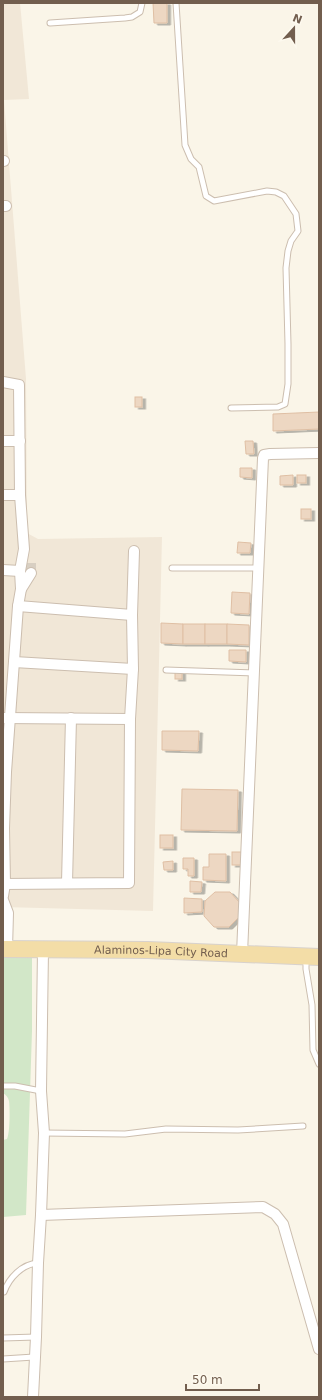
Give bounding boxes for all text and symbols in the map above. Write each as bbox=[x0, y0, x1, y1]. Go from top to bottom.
north arrow bbox=[274, 8, 314, 48]
text: N bbox=[291, 11, 304, 27]
street label: Alaminos-Lipa City Road bbox=[94, 943, 228, 960]
scale bar bbox=[186, 1366, 259, 1392]
text: 50 m bbox=[192, 1373, 223, 1387]

